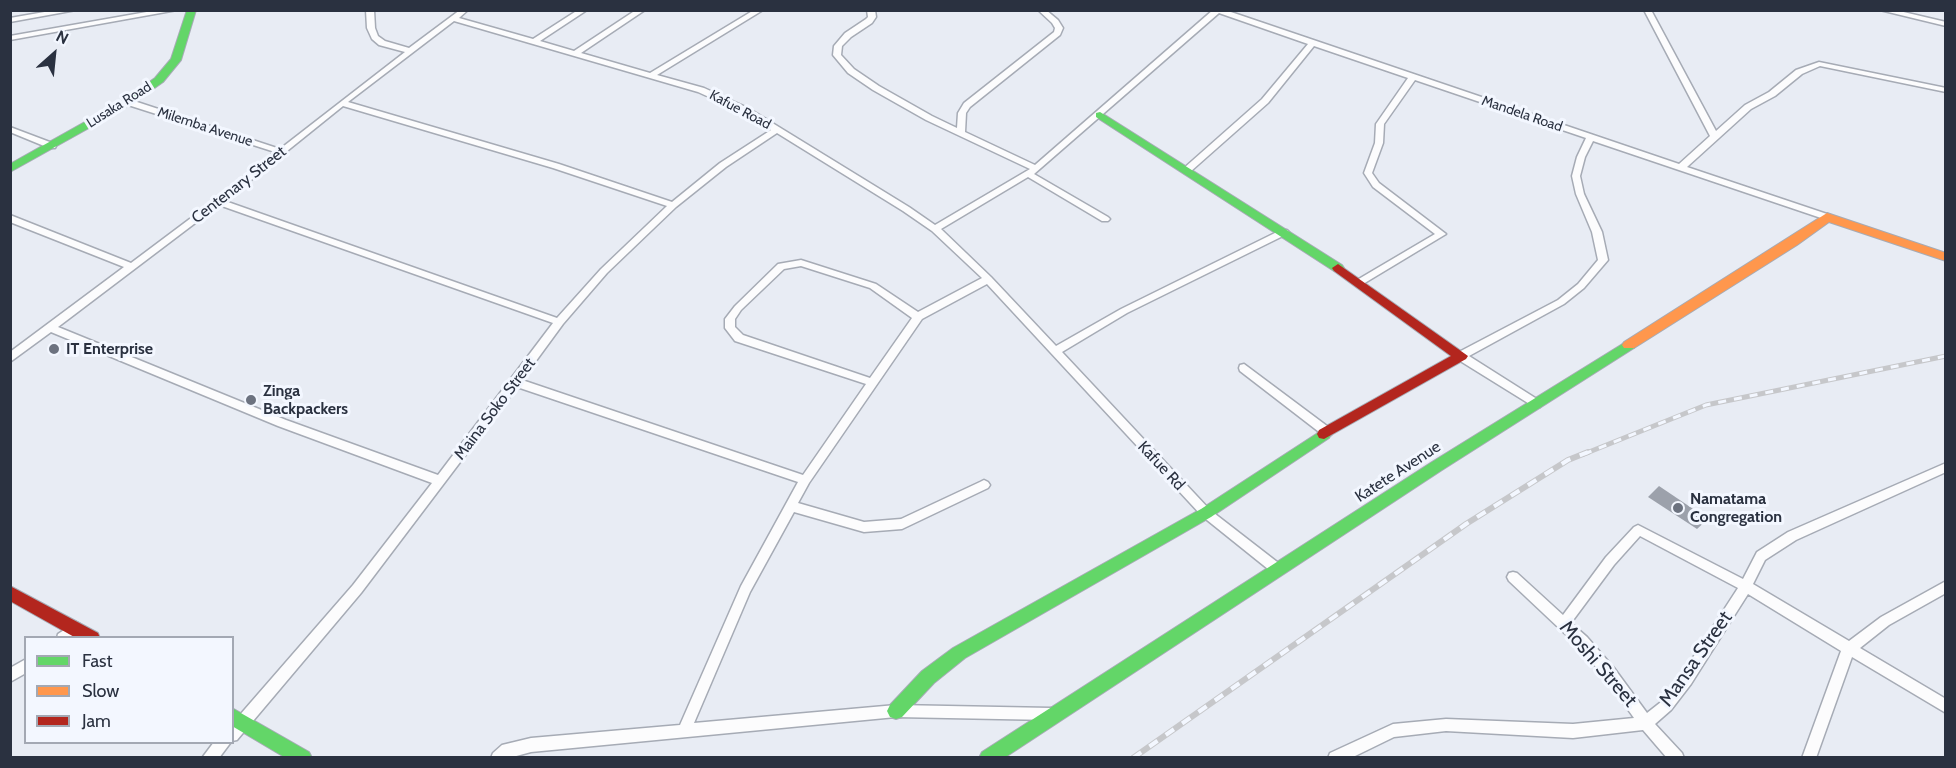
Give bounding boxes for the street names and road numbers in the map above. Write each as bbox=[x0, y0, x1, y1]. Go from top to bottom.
street label: Lusaka Road bbox=[84, 78, 154, 132]
street label: Kafue Road bbox=[706, 87, 774, 133]
street label: Mandela Road bbox=[1479, 92, 1565, 136]
street label: Milemba Avenue bbox=[155, 104, 255, 150]
street label: Centenary Street bbox=[188, 142, 290, 228]
street label: Maina Soko Street bbox=[450, 354, 540, 464]
street label: Kafue Rd bbox=[1133, 437, 1189, 495]
street label: Katete Avenue bbox=[1352, 437, 1444, 507]
street label: Mansa Street bbox=[1654, 607, 1738, 711]
street label: Moshi Street bbox=[1554, 616, 1642, 712]

